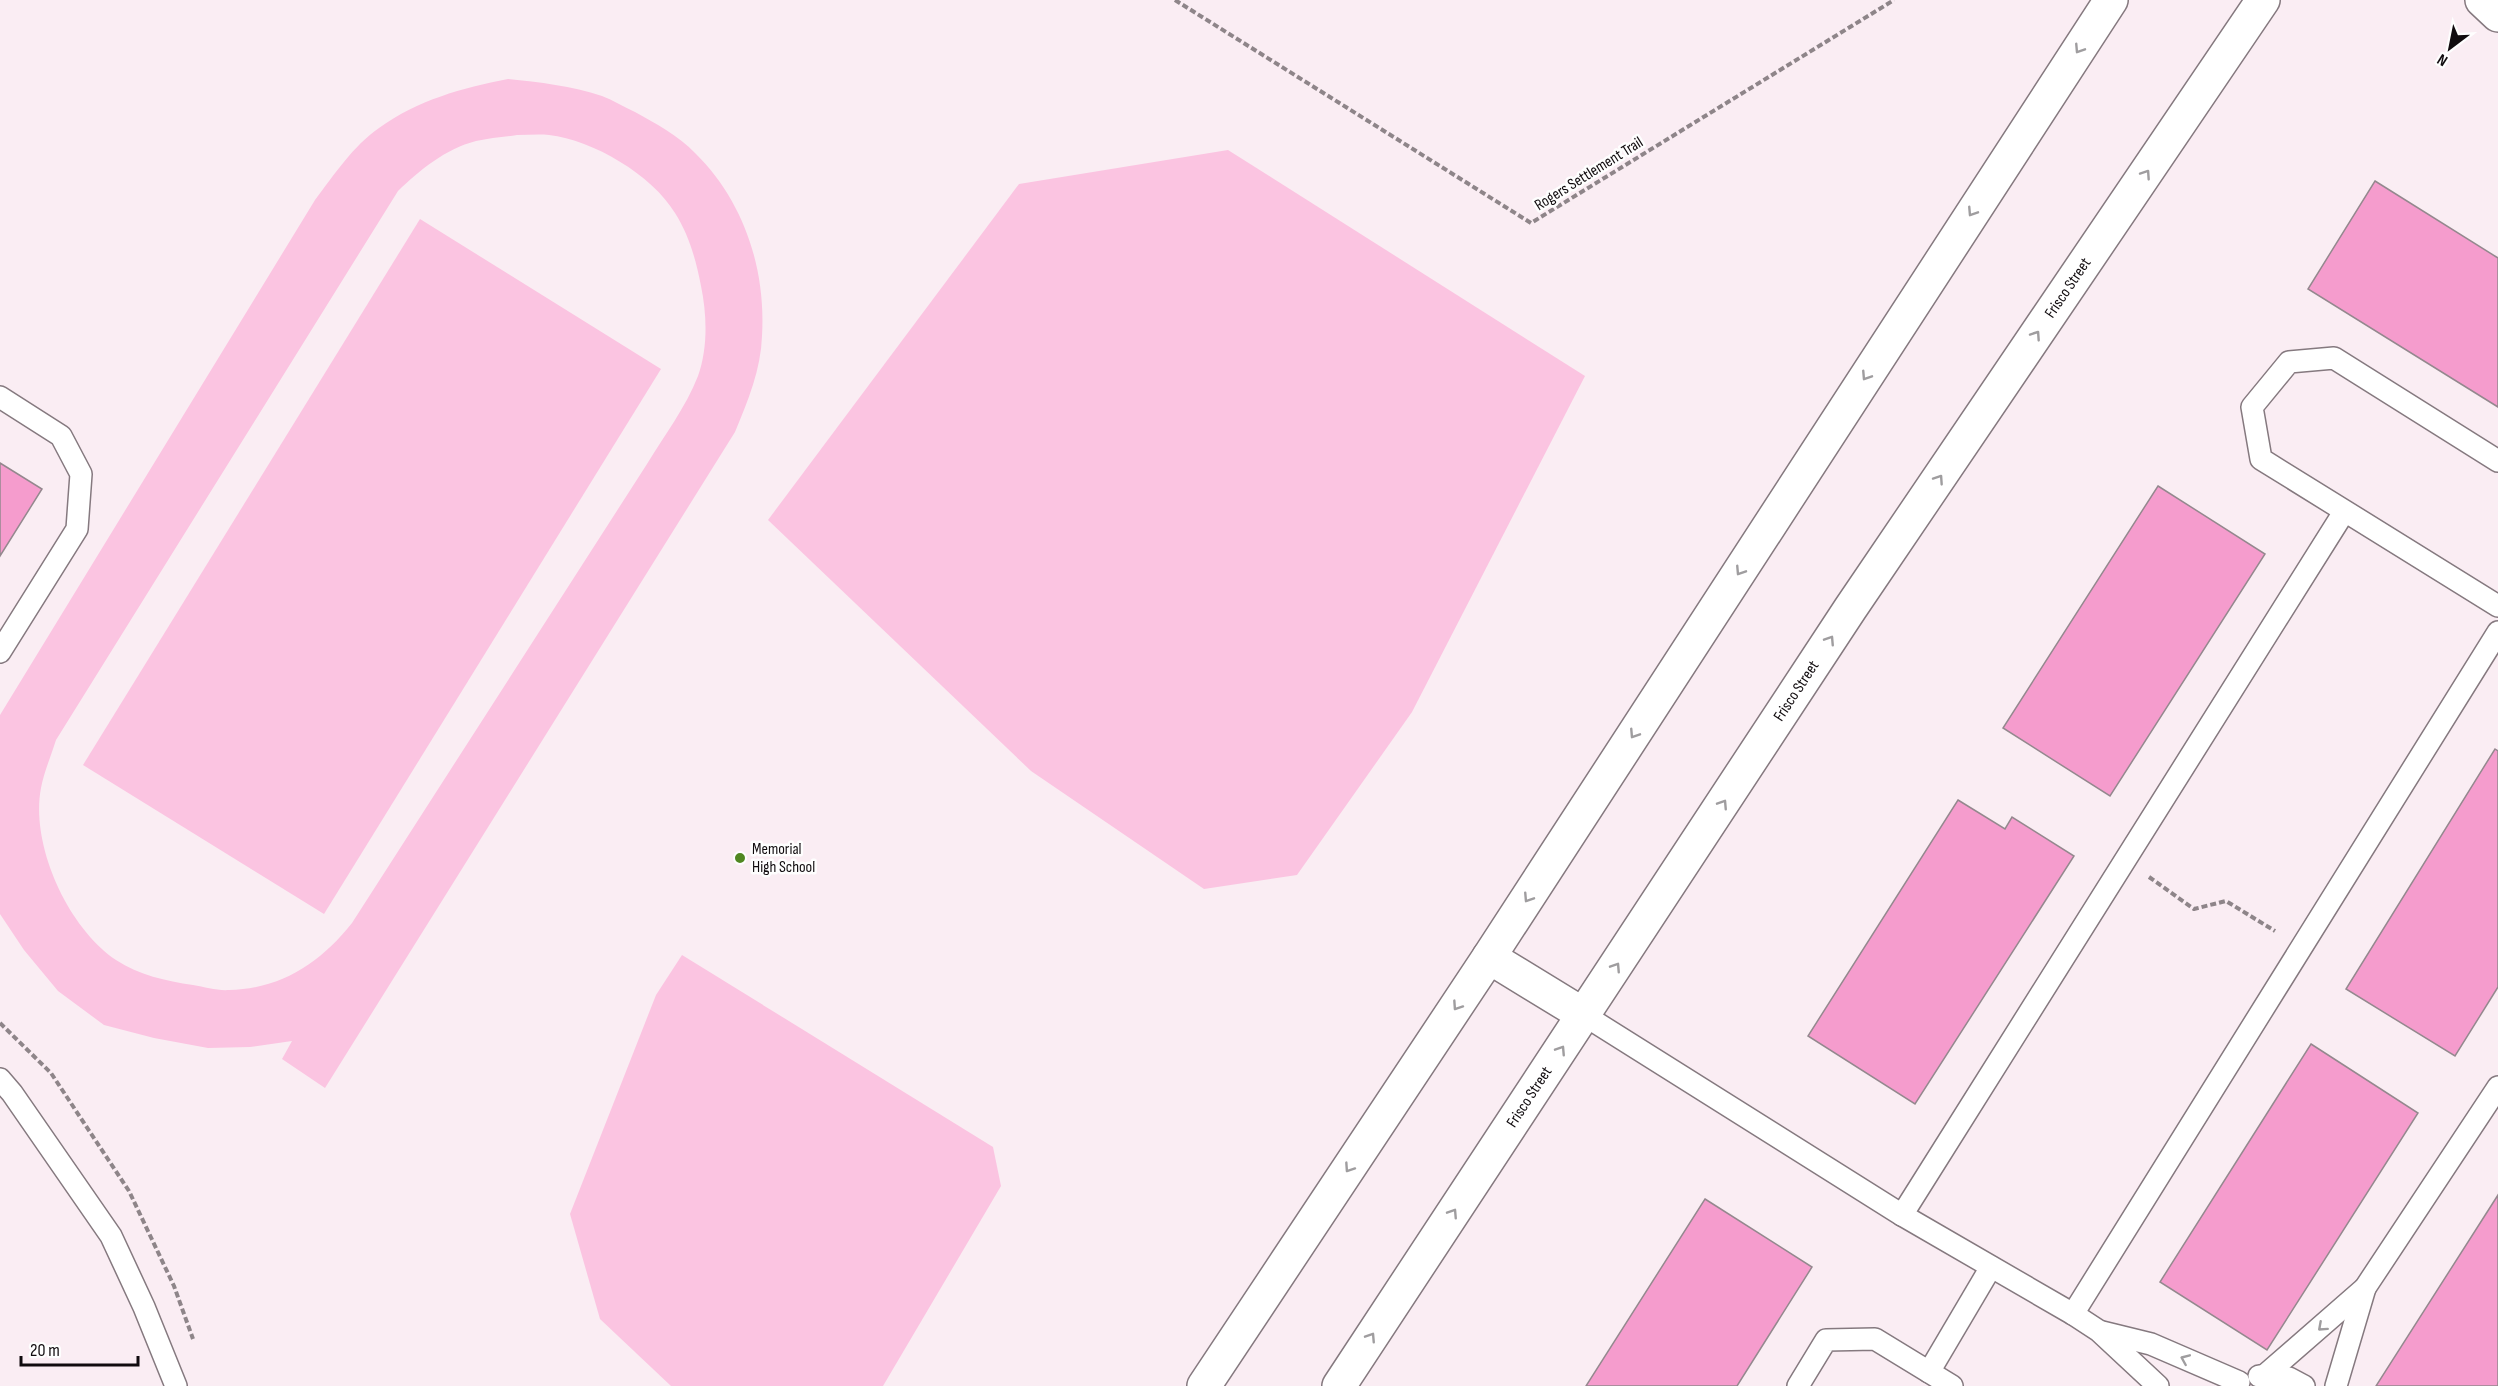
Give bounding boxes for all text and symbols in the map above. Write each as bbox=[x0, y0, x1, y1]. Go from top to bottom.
north arrow bbox=[2420, 18, 2480, 78]
one-way arrow bbox=[2075, 42, 2086, 53]
text: N bbox=[2434, 49, 2452, 70]
street label: Rogers Settlement Trail bbox=[1531, 133, 1647, 215]
one-way arrow bbox=[2139, 169, 2150, 180]
one-way arrow bbox=[1969, 206, 1980, 217]
street label: Frisco Street bbox=[2041, 254, 2095, 322]
one-way arrow bbox=[2029, 331, 2041, 341]
one-way arrow bbox=[1862, 370, 1874, 380]
one-way arrow bbox=[1932, 474, 1943, 485]
one-way arrow bbox=[1736, 564, 1747, 575]
one-way arrow bbox=[1823, 636, 1834, 647]
street label: Frisco Street bbox=[1769, 657, 1823, 725]
one-way arrow bbox=[1630, 727, 1641, 738]
one-way arrow bbox=[1716, 799, 1727, 810]
place label: Memorial High School bbox=[752, 840, 815, 877]
marker: Memorial High School bbox=[733, 851, 747, 865]
one-way arrow bbox=[1524, 891, 1535, 902]
one-way arrow bbox=[1609, 962, 1620, 973]
one-way arrow bbox=[1453, 999, 1464, 1010]
one-way arrow bbox=[1554, 1046, 1565, 1057]
street label: Frisco Street bbox=[1502, 1063, 1556, 1131]
one-way arrow bbox=[1345, 1161, 1356, 1172]
one-way arrow bbox=[1446, 1208, 1457, 1219]
one-way arrow bbox=[2318, 1320, 2329, 1331]
scale bar bbox=[21, 1329, 138, 1367]
one-way arrow bbox=[1364, 1333, 1375, 1344]
text: 20 m bbox=[30, 1340, 60, 1361]
one-way arrow bbox=[2181, 1354, 2192, 1366]

